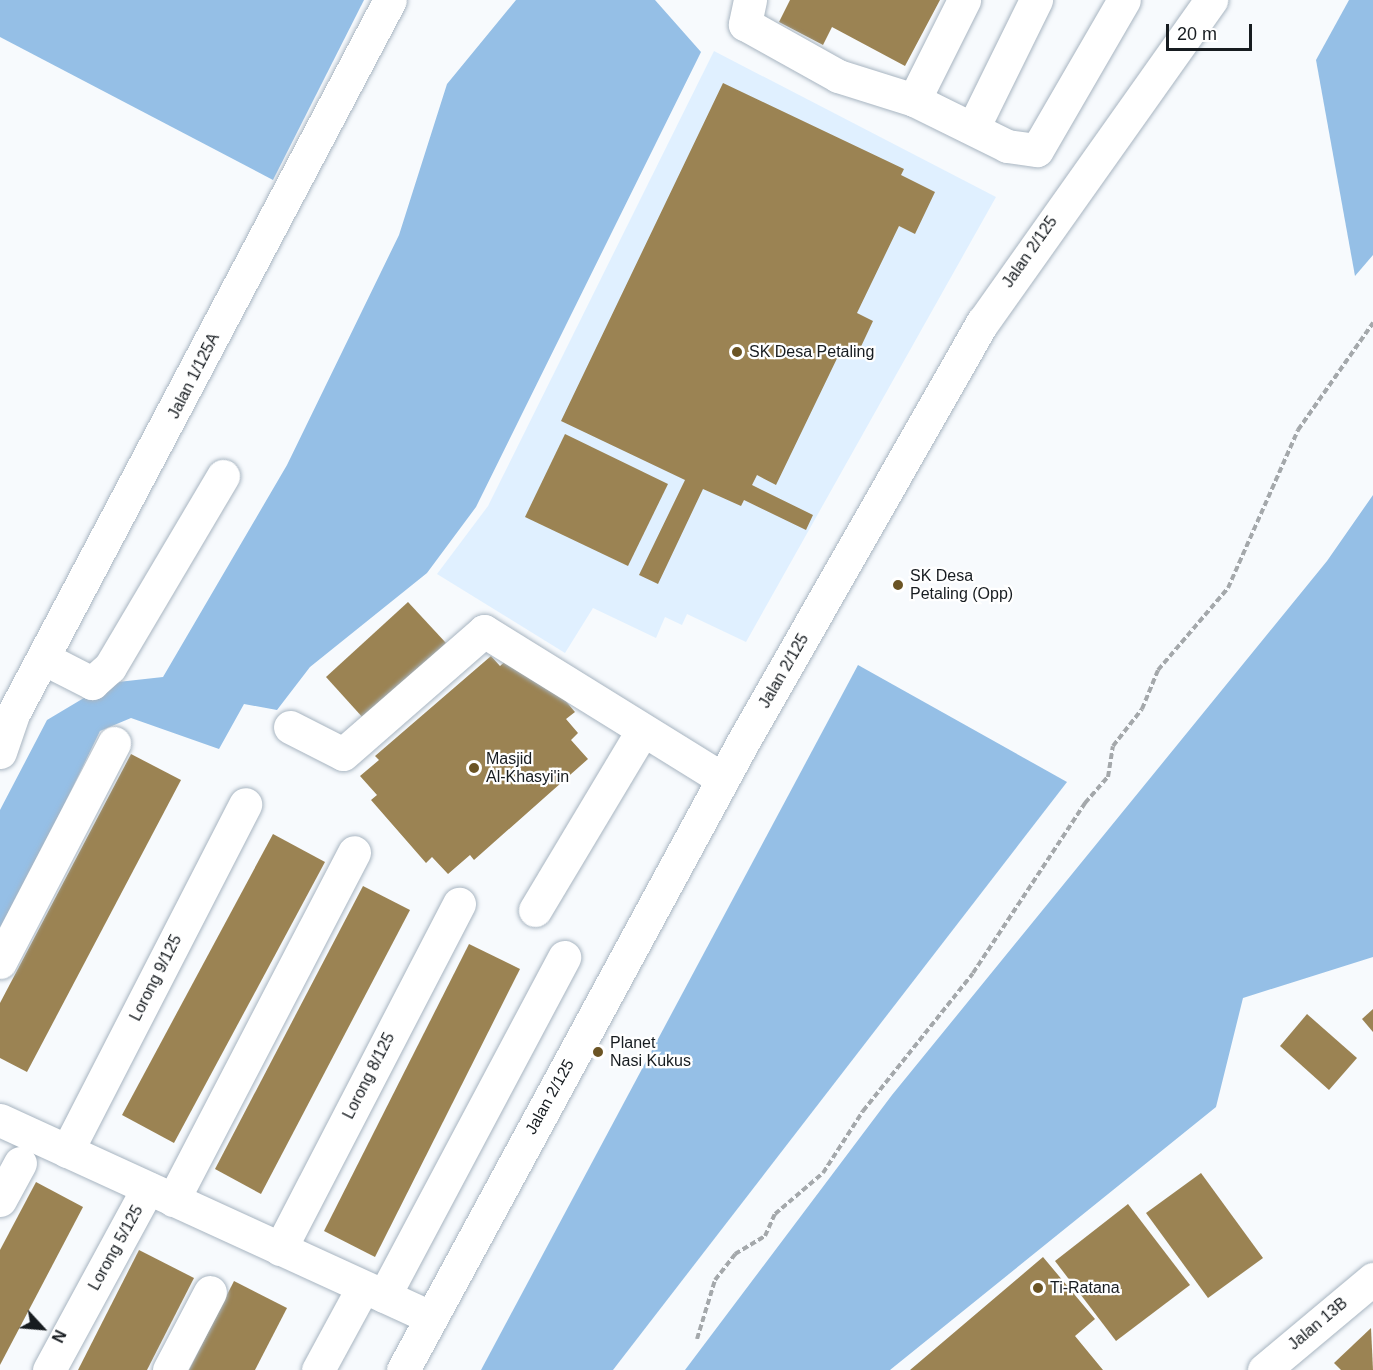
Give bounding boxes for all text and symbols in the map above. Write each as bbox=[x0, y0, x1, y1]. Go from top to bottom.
scale bar bbox=[1169, 12, 1254, 50]
text: 20 m bbox=[1177, 24, 1217, 44]
street label: Jalan 2/125 bbox=[998, 213, 1062, 291]
street label: Jalan 1/125A bbox=[164, 330, 224, 422]
place label: SK Desa Petaling bbox=[749, 342, 874, 362]
marker: SK Desa Petaling bbox=[730, 345, 744, 359]
place label: SK Desa Petaling (Opp) bbox=[910, 566, 1013, 604]
marker: SK Desa Petaling (Opp) bbox=[891, 578, 905, 592]
street label: Jalan 2/125 bbox=[755, 630, 813, 712]
place label: Masjid Al-Khasyi'in bbox=[486, 749, 569, 787]
marker: Masjid Al-Khasyi'in bbox=[467, 761, 481, 775]
street label: Lorong 9/125 bbox=[126, 932, 186, 1024]
street label: Lorong 8/125 bbox=[339, 1030, 399, 1122]
place label: Planet Nasi Kukus bbox=[610, 1033, 691, 1071]
marker: Planet Nasi Kukus bbox=[591, 1045, 605, 1059]
street label: Jalan 2/125 bbox=[522, 1056, 578, 1138]
street label: Lorong 5/125 bbox=[85, 1202, 147, 1294]
place label: Ti-Ratana bbox=[1050, 1278, 1120, 1298]
marker: Ti-Ratana bbox=[1031, 1281, 1045, 1295]
street label: Jalan 13B bbox=[1285, 1294, 1351, 1354]
north arrow bbox=[12, 1298, 72, 1358]
text: N bbox=[48, 1327, 69, 1345]

